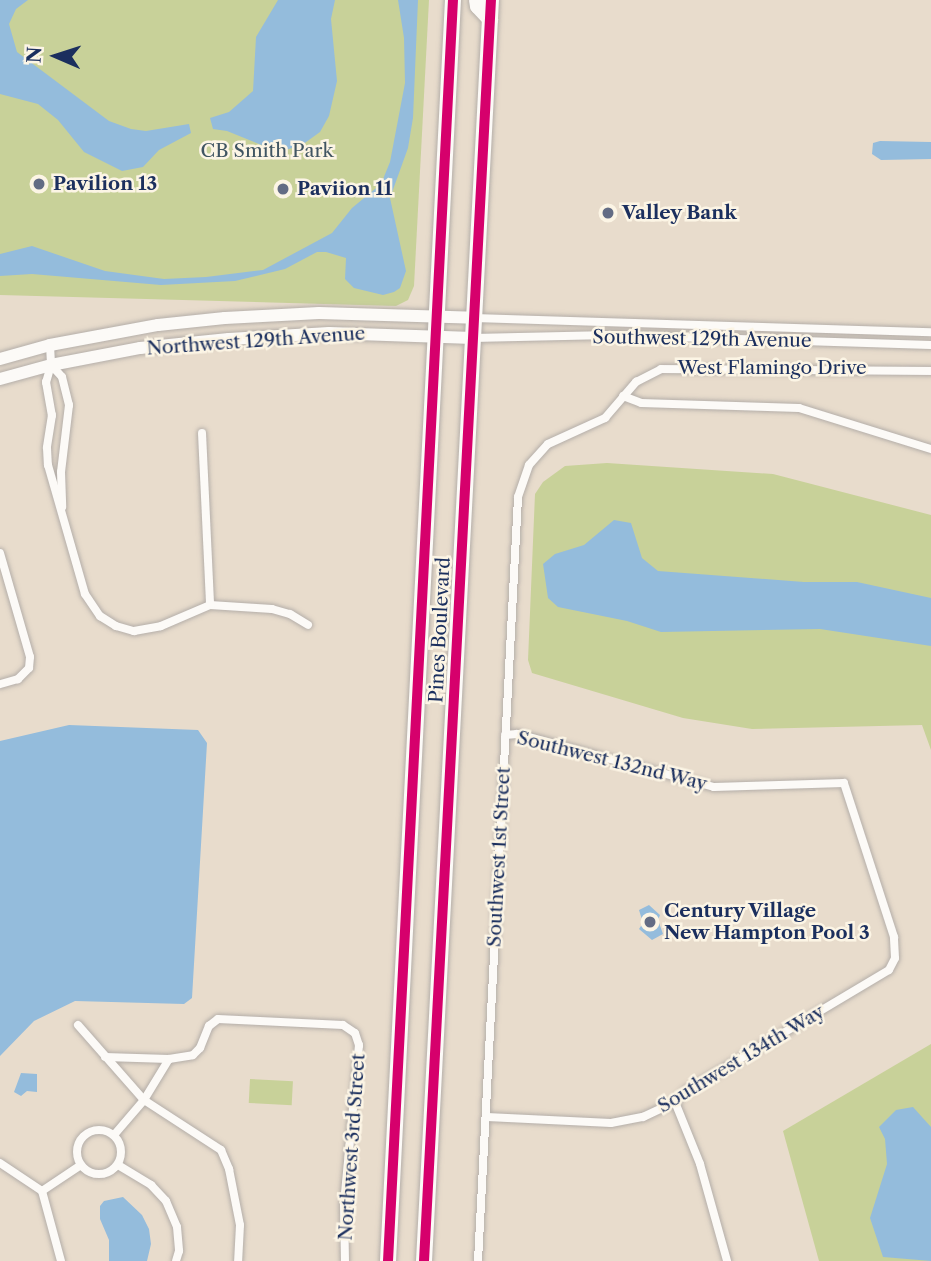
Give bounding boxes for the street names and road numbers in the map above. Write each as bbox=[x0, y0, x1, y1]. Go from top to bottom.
street label: Northwest 129th Avenue bbox=[145, 322, 367, 360]
street label: Southwest 129th Avenue bbox=[592, 326, 812, 352]
street label: West Flamingo Drive bbox=[677, 357, 867, 379]
street label: Pines Boulevard bbox=[425, 557, 455, 703]
street label: Southwest 132nd Way bbox=[514, 726, 710, 796]
street label: Southwest 1st Street bbox=[483, 766, 515, 948]
street label: Southwest 134th Way bbox=[653, 1000, 829, 1118]
street label: Northwest 3rd Street bbox=[334, 1053, 370, 1241]

